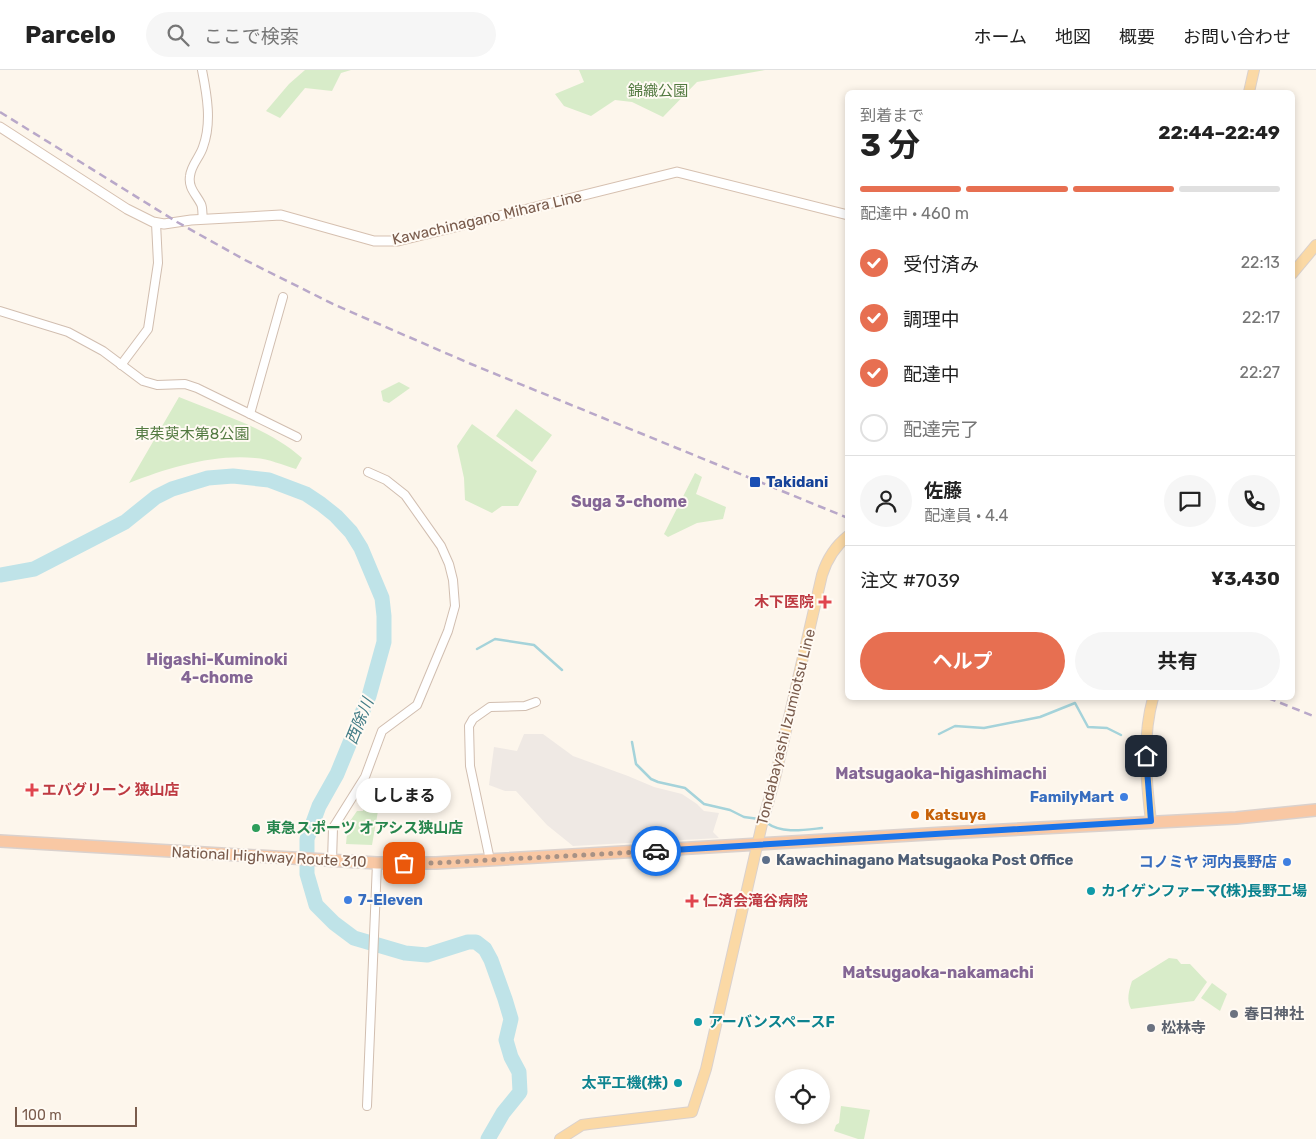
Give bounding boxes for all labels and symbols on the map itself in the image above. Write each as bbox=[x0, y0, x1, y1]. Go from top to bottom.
park label: 錦織公園 bbox=[628, 82, 688, 100]
street label: Kawachinagano Mihara Line bbox=[390, 187, 584, 249]
park label: 東茱萸木第8公園 bbox=[135, 425, 249, 443]
place label: Takidani bbox=[766, 473, 828, 491]
marker: Takidani bbox=[748, 475, 762, 489]
district label: Suga 3-chome bbox=[571, 492, 687, 511]
place label: 木下医院 bbox=[754, 593, 814, 611]
marker: 木下医院 bbox=[818, 595, 832, 609]
street label: Tondabayashi Izumiotsu Line bbox=[753, 627, 819, 827]
district label: Higashi-Kuminoki 4-chome bbox=[146, 650, 288, 687]
water label: 西除川 bbox=[342, 694, 378, 747]
pin bbox=[1125, 735, 1167, 777]
district label: Matsugaoka-higashimachi bbox=[835, 764, 1047, 783]
callout: ししまる bbox=[356, 778, 452, 813]
place label: エバグリーン 狭山店 bbox=[42, 781, 179, 799]
marker: エバグリーン 狭山店 bbox=[26, 784, 38, 796]
place label: FamilyMart bbox=[1030, 788, 1114, 806]
marker: FamilyMart bbox=[1118, 791, 1130, 803]
place label: Katsuya bbox=[925, 806, 986, 824]
marker: Katsuya bbox=[909, 809, 921, 821]
place label: 東急スポーツ オアシス狭山店 bbox=[266, 819, 463, 837]
marker: 東急スポーツ オアシス狭山店 bbox=[250, 822, 262, 834]
courier bbox=[631, 826, 681, 876]
pin bbox=[383, 842, 425, 884]
street label: National Highway Route 310 bbox=[171, 843, 367, 871]
place label: Kawachinagano Matsugaoka Post Office bbox=[776, 851, 1074, 869]
place label: コノミヤ 河内長野店 bbox=[1139, 853, 1277, 871]
marker: Kawachinagano Matsugaoka Post Office bbox=[760, 854, 772, 866]
marker: コノミヤ 河内長野店 bbox=[1281, 856, 1293, 868]
place label: カイゲンファーマ(株)長野工場 bbox=[1101, 882, 1307, 900]
marker: カイゲンファーマ(株)長野工場 bbox=[1085, 885, 1097, 897]
place label: 7-Eleven bbox=[358, 891, 423, 909]
place label: 仁済会滝谷病院 bbox=[703, 892, 808, 910]
marker: 7-Eleven bbox=[342, 894, 354, 906]
marker: 仁済会滝谷病院 bbox=[685, 894, 699, 908]
district label: Matsugaoka-nakamachi bbox=[842, 963, 1034, 982]
place label: 春日神社 bbox=[1244, 1005, 1304, 1023]
marker: 春日神社 bbox=[1228, 1008, 1240, 1020]
place label: アーバンスペースF bbox=[708, 1013, 835, 1031]
marker: アーバンスペースF bbox=[692, 1016, 704, 1028]
place label: 松林寺 bbox=[1161, 1019, 1206, 1037]
marker: 松林寺 bbox=[1145, 1022, 1157, 1034]
place label: 太平工機(株) bbox=[581, 1074, 668, 1092]
marker: 太平工機(株) bbox=[672, 1077, 684, 1089]
scale bar bbox=[15, 1104, 138, 1127]

